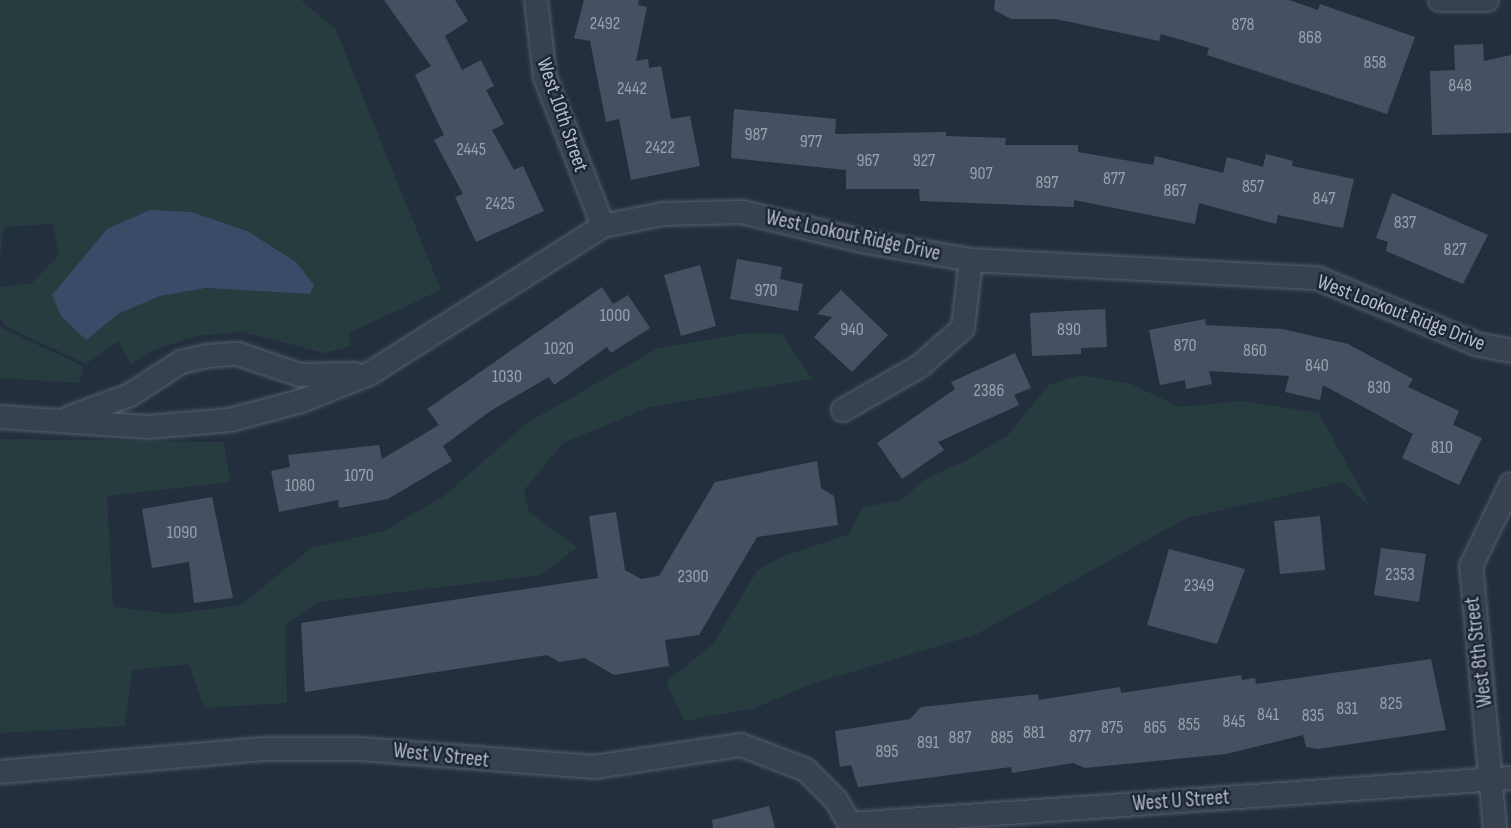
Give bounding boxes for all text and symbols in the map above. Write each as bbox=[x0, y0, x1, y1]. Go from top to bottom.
house number: 2492 bbox=[590, 13, 620, 35]
house number: 878 bbox=[1232, 14, 1254, 36]
house number: 868 bbox=[1298, 27, 1322, 49]
house number: 858 bbox=[1363, 52, 1387, 74]
street label: West 10th Street bbox=[531, 55, 593, 175]
house number: 848 bbox=[1448, 75, 1472, 97]
house number: 2442 bbox=[617, 78, 647, 100]
house number: 987 bbox=[745, 124, 767, 146]
house number: 977 bbox=[800, 131, 822, 153]
house number: 2422 bbox=[645, 137, 675, 159]
house number: 2445 bbox=[456, 139, 486, 161]
house number: 967 bbox=[856, 150, 880, 172]
house number: 927 bbox=[913, 150, 935, 172]
house number: 907 bbox=[969, 163, 993, 185]
house number: 877 bbox=[1103, 168, 1125, 190]
house number: 897 bbox=[1035, 172, 1059, 194]
house number: 857 bbox=[1242, 176, 1264, 198]
house number: 867 bbox=[1164, 180, 1186, 202]
house number: 847 bbox=[1313, 188, 1335, 210]
house number: 2425 bbox=[485, 193, 515, 215]
street label: West Lookout Ridge Drive bbox=[763, 205, 943, 267]
house number: 837 bbox=[1394, 212, 1416, 234]
house number: 827 bbox=[1444, 239, 1466, 261]
street label: West Lookout Ridge Drive bbox=[1313, 269, 1489, 357]
house number: 970 bbox=[754, 280, 778, 302]
house number: 1000 bbox=[600, 305, 630, 327]
house number: 940 bbox=[840, 319, 864, 341]
house number: 890 bbox=[1057, 319, 1081, 341]
house number: 870 bbox=[1174, 335, 1196, 357]
house number: 1020 bbox=[544, 338, 574, 360]
house number: 860 bbox=[1243, 340, 1267, 362]
house number: 840 bbox=[1305, 355, 1329, 377]
house number: 1030 bbox=[492, 366, 522, 388]
house number: 830 bbox=[1367, 377, 1391, 399]
house number: 2386 bbox=[974, 380, 1004, 402]
house number: 810 bbox=[1431, 437, 1453, 459]
house number: 1070 bbox=[344, 465, 374, 487]
house number: 1080 bbox=[285, 475, 315, 497]
house number: 1090 bbox=[167, 522, 197, 544]
house number: 2353 bbox=[1385, 564, 1415, 586]
house number: 2300 bbox=[677, 566, 709, 588]
house number: 2349 bbox=[1184, 575, 1214, 597]
street label: West 8th Street bbox=[1460, 595, 1498, 709]
house number: 825 bbox=[1380, 693, 1402, 715]
house number: 831 bbox=[1336, 698, 1358, 720]
house number: 841 bbox=[1257, 704, 1279, 726]
house number: 835 bbox=[1302, 705, 1324, 727]
house number: 845 bbox=[1222, 711, 1246, 733]
house number: 855 bbox=[1178, 714, 1200, 736]
house number: 875 bbox=[1101, 717, 1123, 739]
house number: 865 bbox=[1144, 717, 1166, 739]
house number: 881 bbox=[1023, 722, 1045, 744]
house number: 877 bbox=[1069, 726, 1091, 748]
house number: 887 bbox=[949, 727, 971, 749]
house number: 885 bbox=[990, 727, 1014, 749]
house number: 891 bbox=[917, 732, 939, 754]
street label: West V Street bbox=[392, 738, 490, 774]
house number: 895 bbox=[875, 741, 899, 763]
street label: West U Street bbox=[1132, 785, 1230, 817]

